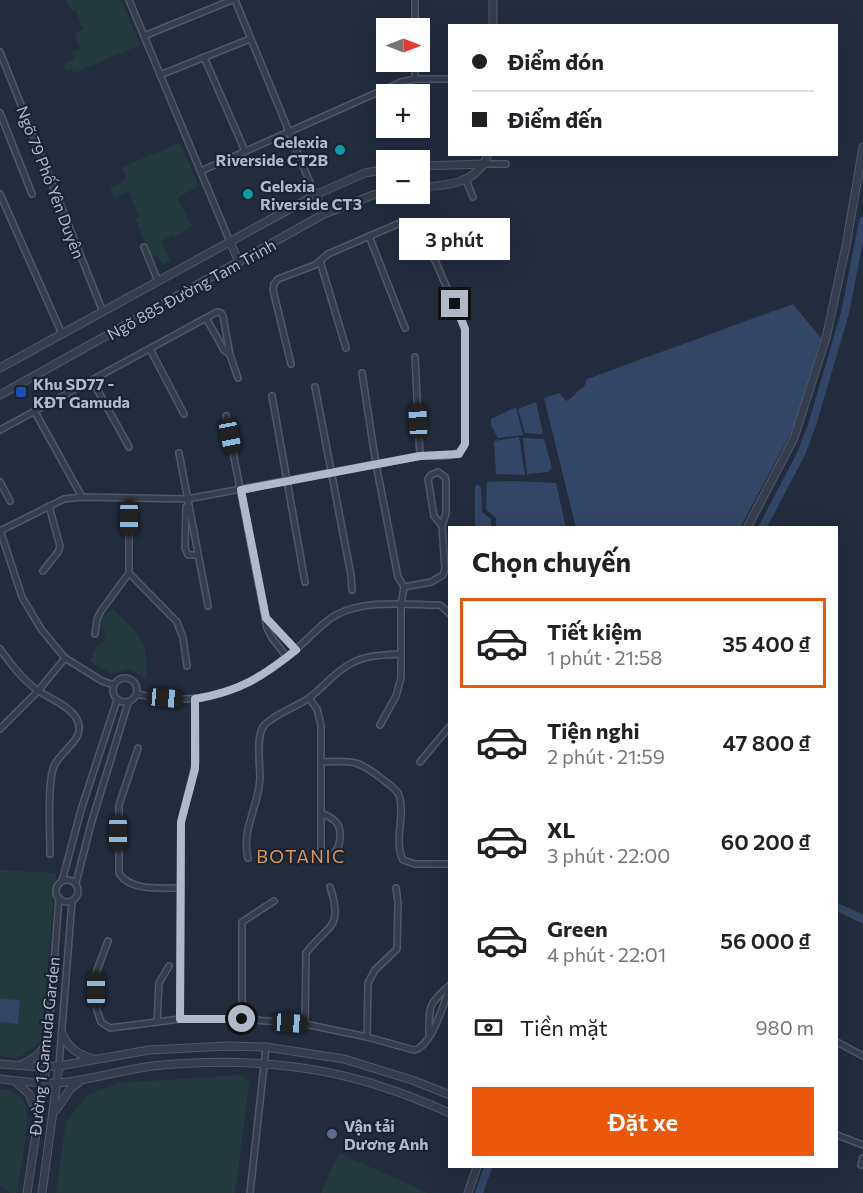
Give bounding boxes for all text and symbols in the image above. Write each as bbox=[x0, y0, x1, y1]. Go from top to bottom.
north arrow bbox=[376, 18, 430, 72]
map controls bbox=[376, 18, 430, 204]
text: Điểm đón bbox=[508, 48, 604, 75]
button: + bbox=[376, 84, 430, 138]
street label: Ngõ 79 Phố Yên Duyên bbox=[13, 103, 89, 261]
text: Điểm đến bbox=[508, 106, 602, 133]
place label: Gelexia Riverside CT2B bbox=[216, 132, 328, 169]
marker: Gelexia Riverside CT2B bbox=[333, 143, 347, 157]
button: − bbox=[376, 150, 430, 204]
place label: Gelexia Riverside CT3 bbox=[260, 176, 362, 213]
marker: Gelexia Riverside CT3 bbox=[241, 187, 255, 201]
callout: 3 phút bbox=[400, 217, 510, 259]
text: 3 phút bbox=[425, 227, 484, 251]
street label: Ngõ 885 Đường Tam Trinh bbox=[103, 235, 279, 343]
route end bbox=[441, 290, 468, 317]
place label: Khu SD77 - KĐT Gamuda bbox=[33, 374, 130, 411]
marker: Khu SD77 - KĐT Gamuda bbox=[14, 385, 28, 399]
car bbox=[408, 403, 428, 439]
car bbox=[218, 417, 242, 455]
car bbox=[120, 500, 138, 536]
text: Chọn chuyến bbox=[472, 545, 631, 578]
icon: car bbox=[475, 616, 529, 670]
text: Tiết kiệm bbox=[547, 618, 642, 645]
text: 35 400 ₫ bbox=[722, 630, 811, 657]
text: 1 phút · 21:58 bbox=[547, 645, 662, 669]
car bbox=[146, 687, 184, 709]
icon: car bbox=[475, 715, 529, 769]
text: Tiện nghi bbox=[547, 717, 640, 744]
text: 47 800 ₫ bbox=[723, 729, 811, 756]
text: 2 phút · 21:59 bbox=[547, 744, 665, 768]
icon: car bbox=[475, 814, 529, 868]
car bbox=[109, 815, 127, 851]
text: XL bbox=[547, 816, 575, 843]
text: 60 200 ₫ bbox=[721, 828, 811, 855]
text: 3 phút · 22:00 bbox=[547, 843, 670, 867]
district label: BOTANIC bbox=[256, 845, 346, 867]
icon: car bbox=[475, 913, 529, 967]
text: Green bbox=[547, 915, 608, 942]
text: 56 000 ₫ bbox=[720, 927, 811, 954]
text: 4 phút · 22:01 bbox=[547, 942, 666, 966]
street label: Đường 1 Gamuda Garden bbox=[25, 956, 63, 1137]
car bbox=[87, 972, 105, 1008]
route start bbox=[228, 1005, 255, 1032]
icon: cash bbox=[472, 1011, 505, 1044]
car bbox=[271, 1013, 309, 1033]
text: Tiền mặt bbox=[520, 1014, 608, 1041]
text: 980 m bbox=[755, 1015, 814, 1039]
button: Đặt xe bbox=[472, 1087, 814, 1156]
place label: Vận tải Dương Anh bbox=[344, 1116, 429, 1153]
marker: Vận tải Dương Anh bbox=[325, 1127, 339, 1141]

